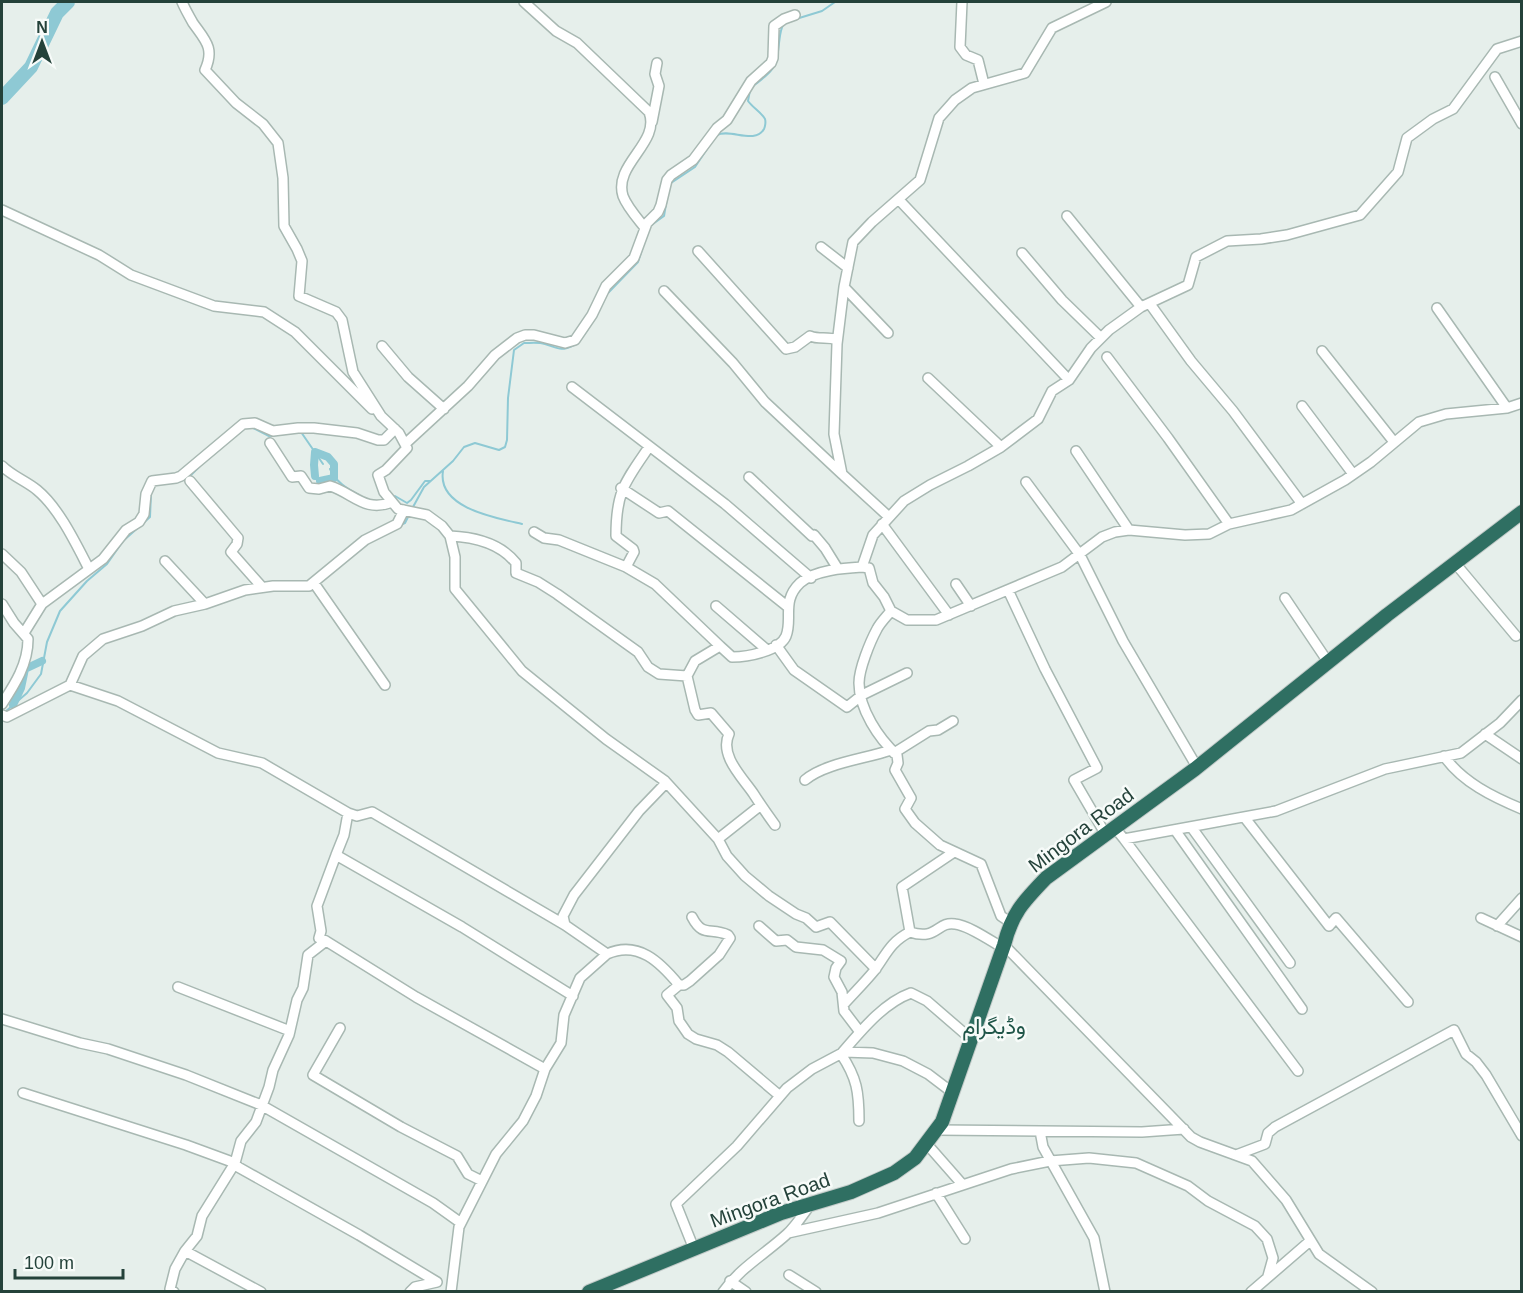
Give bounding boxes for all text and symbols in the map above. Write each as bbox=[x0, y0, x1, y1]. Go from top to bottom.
north arrow bbox=[12, 12, 72, 72]
text: N bbox=[36, 19, 48, 36]
street label: Mingora Road bbox=[1024, 783, 1138, 877]
district label: وڈیگرام bbox=[962, 1014, 1026, 1041]
street label: Mingora Road bbox=[707, 1168, 833, 1232]
scale bar bbox=[15, 1242, 123, 1280]
text: 100 m bbox=[24, 1253, 74, 1273]

